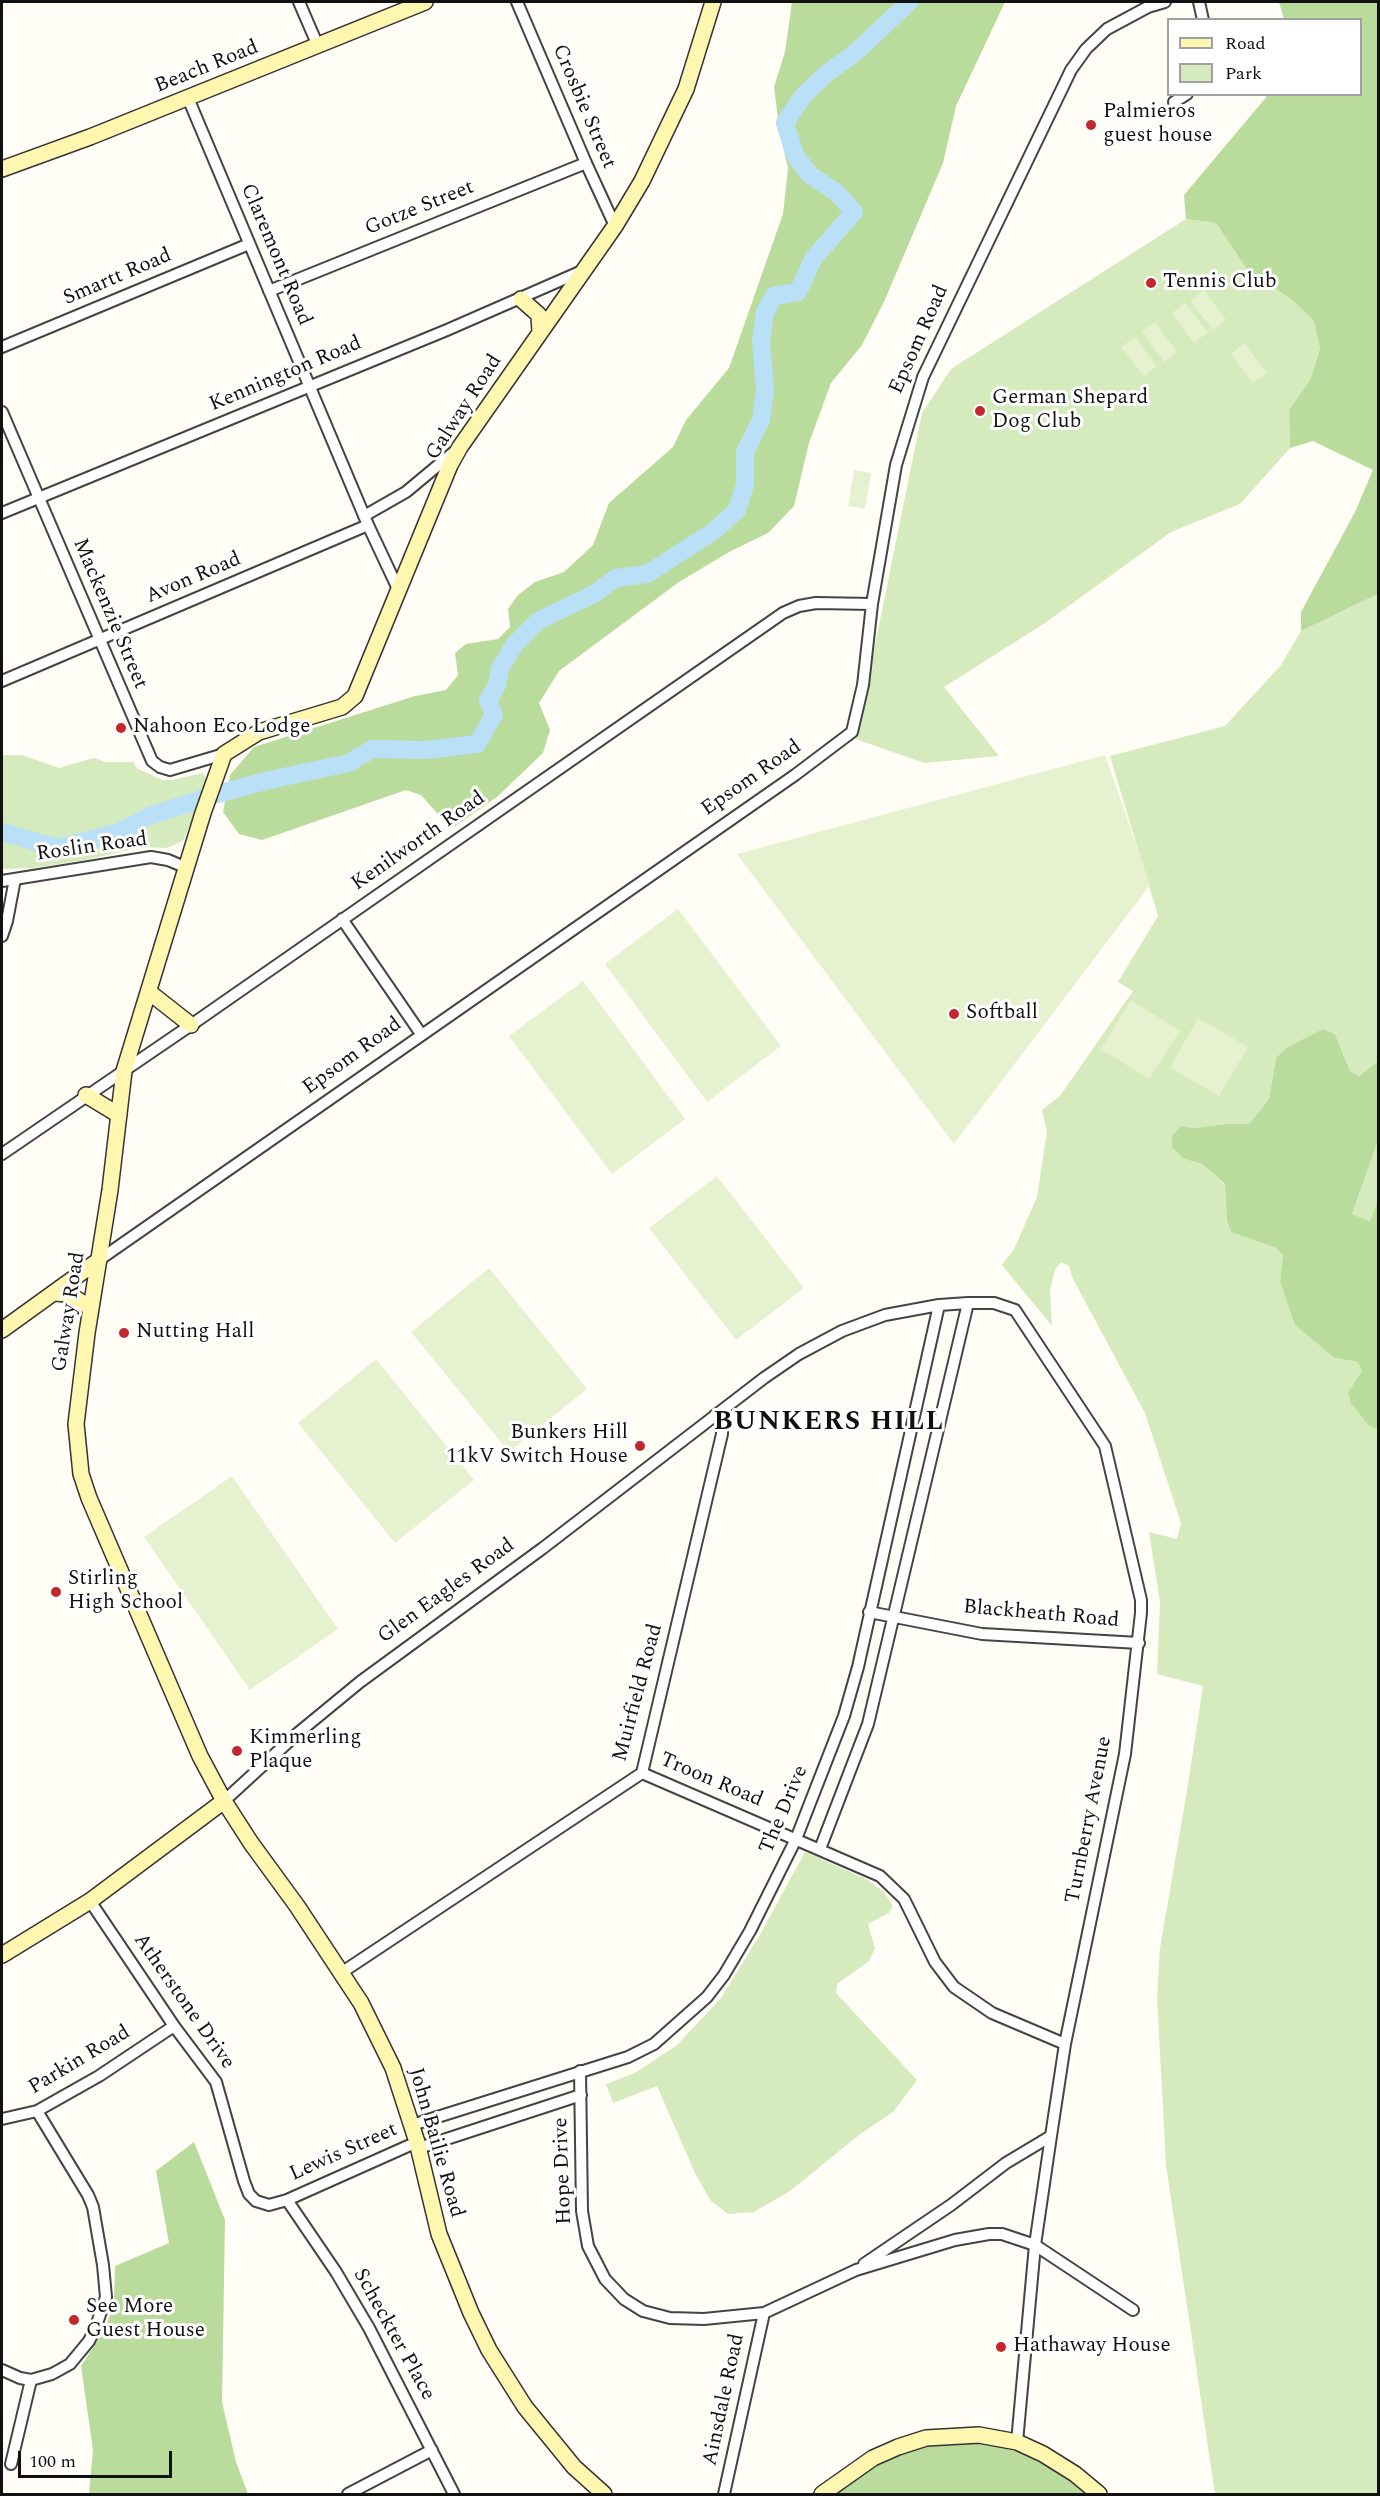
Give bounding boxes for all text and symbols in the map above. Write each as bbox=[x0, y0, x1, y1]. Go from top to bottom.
legend bbox=[1167, 18, 1362, 96]
text: Road bbox=[1225, 30, 1266, 57]
street label: Beach Road bbox=[152, 36, 262, 100]
street label: Crosbie Street bbox=[545, 41, 621, 173]
text: Park bbox=[1225, 60, 1262, 87]
place label: Palmieros guest house bbox=[1103, 100, 1213, 150]
marker: Palmieros guest house bbox=[1084, 118, 1098, 132]
street label: Gotze Street bbox=[362, 176, 478, 242]
street label: Claremont Road bbox=[234, 180, 316, 330]
street label: Smartt Road bbox=[60, 244, 176, 312]
place label: Tennis Club bbox=[1163, 270, 1276, 296]
marker: Tennis Club bbox=[1144, 276, 1158, 290]
street label: Epsom Road bbox=[885, 282, 955, 398]
street label: Kennington Road bbox=[206, 332, 366, 418]
street label: Galway Road bbox=[421, 350, 509, 466]
place label: German Shepard Dog Club bbox=[992, 386, 1148, 436]
marker: German Shepard Dog Club bbox=[973, 404, 987, 418]
street label: Mackenzie Street bbox=[66, 535, 152, 693]
street label: Avon Road bbox=[143, 548, 245, 610]
place label: Nahoon Eco Lodge bbox=[133, 715, 310, 741]
marker: Nahoon Eco Lodge bbox=[114, 721, 128, 735]
street label: Epsom Road bbox=[697, 735, 807, 823]
street label: Kenilworth Road bbox=[347, 787, 491, 897]
street label: Roslin Road bbox=[35, 828, 149, 868]
place label: Softball bbox=[966, 1001, 1038, 1027]
marker: Softball bbox=[947, 1007, 961, 1021]
street label: Epsom Road bbox=[298, 1013, 408, 1101]
street label: Galway Road bbox=[48, 1250, 92, 1374]
place label: Nutting Hall bbox=[136, 1320, 254, 1346]
marker: Nutting Hall bbox=[117, 1326, 131, 1340]
district label: BUNKERS HILL bbox=[713, 1408, 945, 1440]
place label: Bunkers Hill 11kV Switch House bbox=[446, 1421, 628, 1471]
marker: Bunkers Hill 11kV Switch House bbox=[633, 1439, 647, 1453]
street label: Glen Eagles Road bbox=[374, 1534, 520, 1650]
place label: Stirling High School bbox=[68, 1567, 183, 1617]
marker: Stirling High School bbox=[49, 1585, 63, 1599]
street label: Blackheath Road bbox=[962, 1596, 1120, 1634]
street label: Muirfield Road bbox=[609, 1621, 669, 1765]
place label: Kimmerling Plaque bbox=[249, 1726, 361, 1776]
street label: Turnberry Avenue bbox=[1061, 1734, 1119, 1906]
marker: Kimmerling Plaque bbox=[230, 1744, 244, 1758]
street label: Troon Road bbox=[656, 1748, 766, 1814]
street label: The Drive bbox=[755, 1762, 815, 1858]
street label: Atherstone Drive bbox=[127, 1929, 239, 2075]
street label: Parkin Road bbox=[25, 2021, 135, 2101]
street label: John Bailie Road bbox=[402, 2065, 468, 2221]
street label: Hope Drive bbox=[550, 2117, 578, 2225]
street label: Lewis Street bbox=[286, 2118, 402, 2188]
street label: Scheckter Place bbox=[346, 2265, 440, 2405]
place label: See More Guest House bbox=[86, 2295, 205, 2345]
marker: See More Guest House bbox=[67, 2313, 81, 2327]
street label: Ainsdale Road bbox=[699, 2332, 751, 2468]
place label: Hathaway House bbox=[1013, 2334, 1171, 2360]
marker: Hathaway House bbox=[994, 2340, 1008, 2354]
scale bar bbox=[21, 2439, 176, 2477]
text: 100 m bbox=[29, 2448, 76, 2475]

